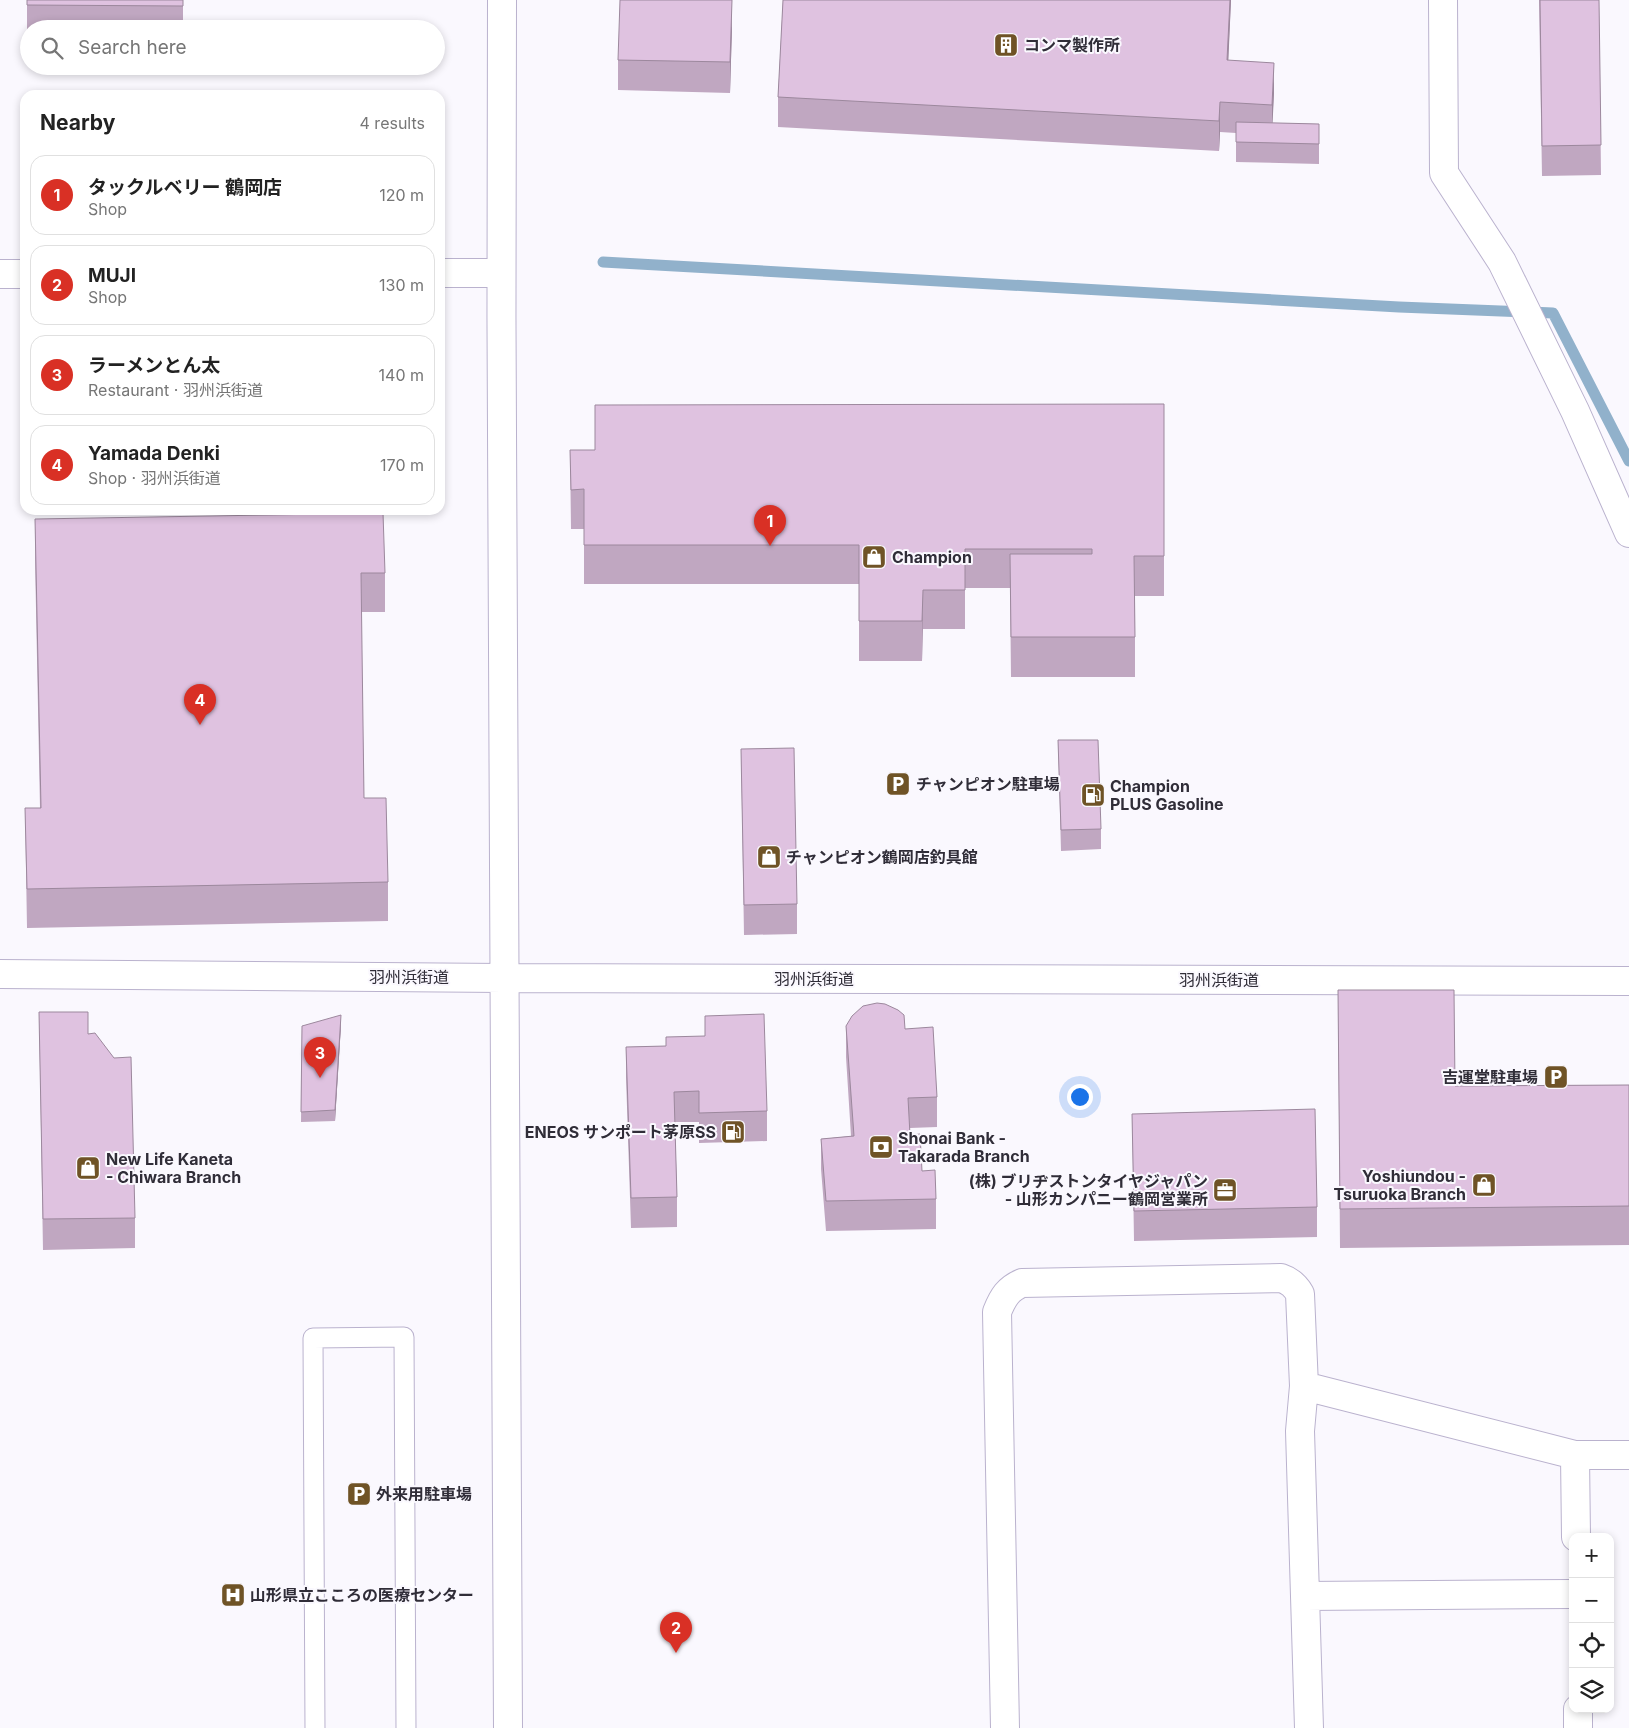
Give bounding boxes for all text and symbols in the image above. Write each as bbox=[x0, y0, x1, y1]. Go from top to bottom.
search box bbox=[20, 20, 445, 75]
building icon: コンマ製作所 bbox=[993, 32, 1019, 58]
icon: search bbox=[38, 34, 66, 62]
place label: コンマ製作所 bbox=[1024, 35, 1120, 55]
text: Search here bbox=[78, 36, 187, 59]
text: Nearby bbox=[40, 110, 115, 135]
text: 4 results bbox=[360, 113, 425, 133]
text: タックルベリー 鶴岡店 bbox=[88, 176, 282, 199]
text: 1 bbox=[54, 185, 60, 205]
text: 120 m bbox=[379, 185, 424, 205]
text: Shop bbox=[88, 199, 127, 219]
text: MUJI bbox=[88, 264, 136, 287]
text: 2 bbox=[52, 275, 62, 295]
text: 130 m bbox=[379, 275, 424, 295]
text: Shop bbox=[88, 287, 127, 307]
text: ラーメンとん太 bbox=[88, 354, 220, 377]
text: 3 bbox=[52, 365, 62, 385]
text: 140 m bbox=[379, 365, 424, 385]
text: Restaurant · 羽州浜街道 bbox=[88, 380, 263, 400]
text: Yamada Denki bbox=[88, 442, 220, 465]
text: 4 bbox=[52, 455, 62, 475]
text: 170 m bbox=[380, 455, 424, 475]
text: Shop · 羽州浜街道 bbox=[88, 468, 221, 488]
pin: 1 bbox=[754, 505, 786, 546]
shop icon: Champion bbox=[861, 544, 887, 570]
place label: Champion bbox=[892, 547, 972, 567]
pin: 4 bbox=[184, 684, 216, 725]
parking icon: チャンピオン駐車場 bbox=[885, 771, 911, 797]
place label: チャンピオン駐車場 bbox=[916, 774, 1060, 794]
place label: Champion PLUS Gasoline bbox=[1110, 776, 1224, 814]
fuel station icon: Champion PLUS Gasoline bbox=[1080, 782, 1106, 808]
shop icon: チャンピオン鶴岡店釣具館 bbox=[756, 844, 782, 870]
place label: チャンピオン鶴岡店釣具館 bbox=[786, 847, 978, 867]
street label: 羽州浜街道 bbox=[369, 967, 449, 987]
street label: 羽州浜街道 bbox=[774, 969, 854, 989]
street label: 羽州浜街道 bbox=[1179, 970, 1259, 990]
pin: 3 bbox=[304, 1037, 336, 1078]
parking icon: 吉運堂駐車場 bbox=[1543, 1064, 1569, 1090]
place label: 吉運堂駐車場 bbox=[1442, 1067, 1538, 1087]
your location bbox=[1067, 1084, 1093, 1110]
fuel station icon: ENEOS サンポート茅原SS bbox=[720, 1119, 746, 1145]
place label: ENEOS サンポート茅原SS bbox=[525, 1122, 716, 1142]
place label: Shonai Bank - Takarada Branch bbox=[898, 1128, 1030, 1166]
bank icon: Shonai Bank - Takarada Branch bbox=[868, 1134, 894, 1160]
place label: New Life Kaneta - Chiwara Branch bbox=[106, 1149, 241, 1187]
shop icon: New Life Kaneta - Chiwara Branch bbox=[75, 1155, 101, 1181]
place label: Yoshiundou - Tsuruoka Branch bbox=[1333, 1166, 1466, 1204]
place label: (株) ブリヂストンタイヤジャパン - 山形カンパニー鶴岡営業所 bbox=[969, 1171, 1208, 1209]
shop icon: Yoshiundou - Tsuruoka Branch bbox=[1471, 1172, 1497, 1198]
office icon: (株) ブリヂストンタイヤジャパン - 山形カンパニー鶴岡営業所 bbox=[1212, 1177, 1238, 1203]
parking icon: 外来用駐車場 bbox=[346, 1481, 372, 1507]
place label: 外来用駐車場 bbox=[376, 1484, 472, 1504]
map controls bbox=[1569, 1533, 1614, 1713]
button: + bbox=[1569, 1533, 1614, 1578]
button: − bbox=[1569, 1578, 1614, 1623]
hospital icon: 山形県立こころの医療センター bbox=[220, 1582, 246, 1608]
place label: 山形県立こころの医療センター bbox=[250, 1585, 474, 1605]
pin: 2 bbox=[660, 1612, 692, 1653]
button: locate bbox=[1569, 1623, 1614, 1668]
button: layers bbox=[1569, 1668, 1614, 1713]

